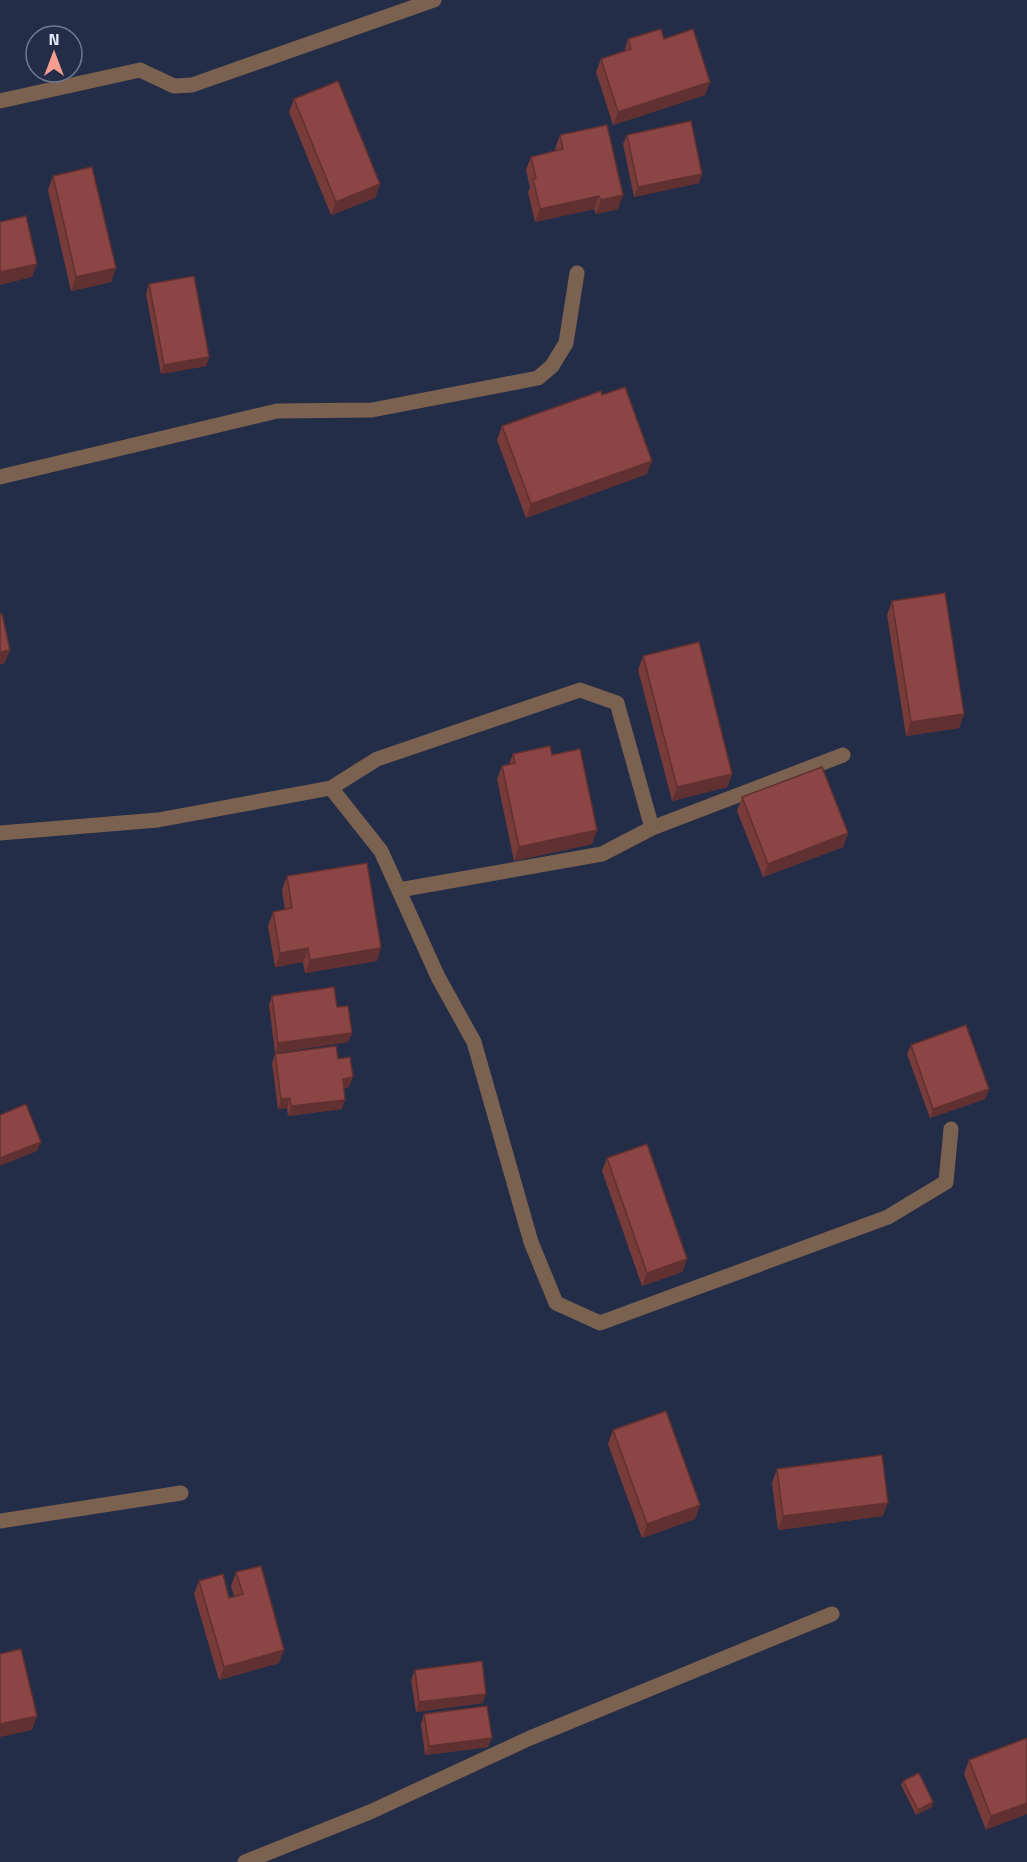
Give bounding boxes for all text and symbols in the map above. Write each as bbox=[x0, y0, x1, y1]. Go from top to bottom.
north arrow bbox=[24, 24, 84, 84]
text: N bbox=[48, 27, 60, 51]

